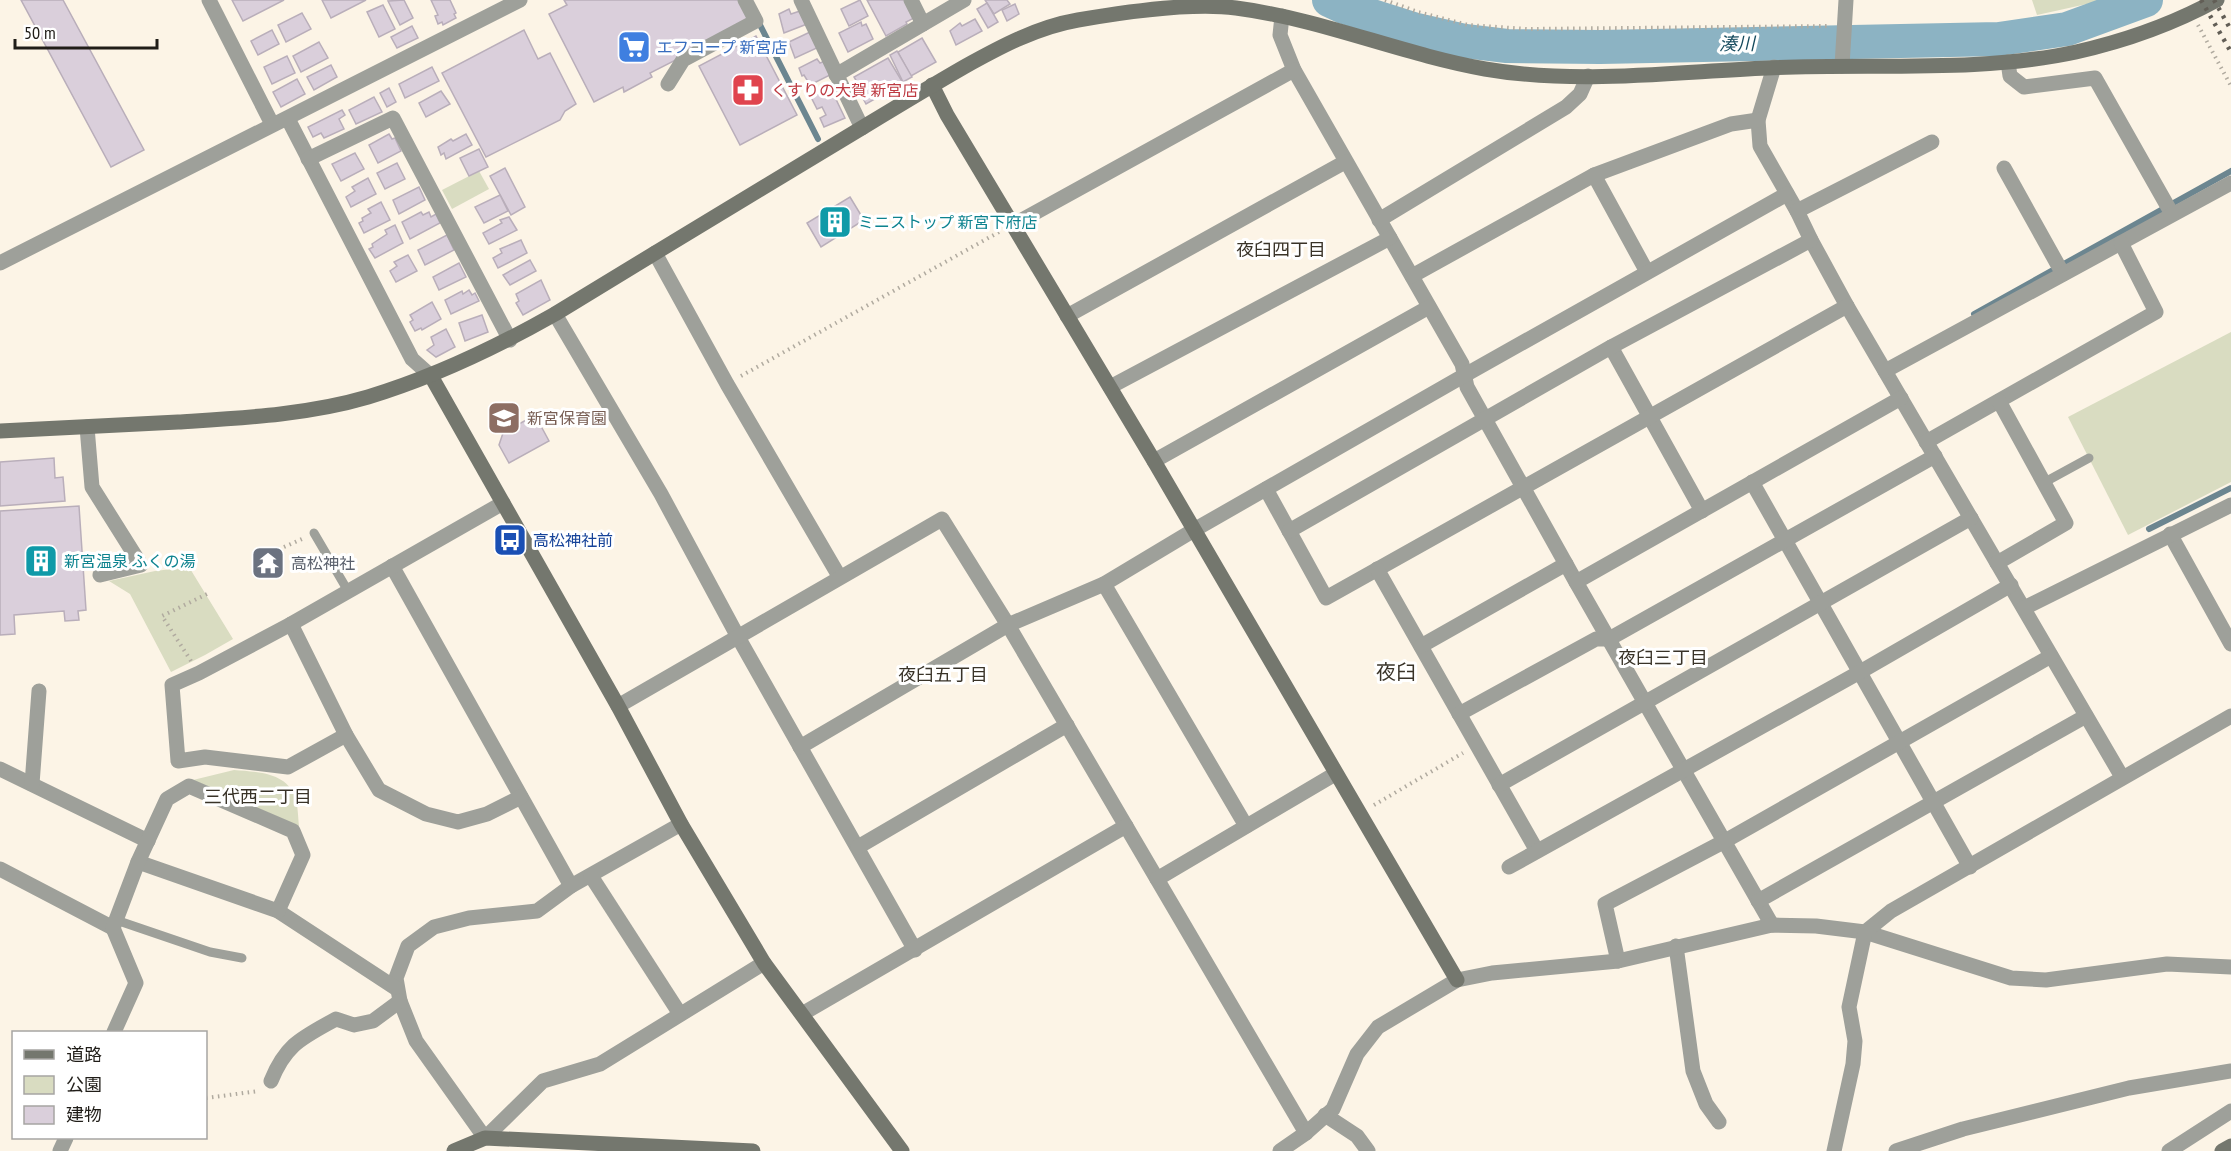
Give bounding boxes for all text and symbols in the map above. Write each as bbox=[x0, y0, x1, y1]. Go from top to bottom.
scale bar bbox=[15, 12, 158, 50]
text: 50 m bbox=[24, 21, 56, 44]
supermarket icon: エフコープ 新宮店 bbox=[616, 29, 652, 65]
water label: 湊川 bbox=[1719, 32, 1757, 55]
place label: エフコープ 新宮店 bbox=[657, 37, 787, 57]
pharmacy icon: くすりの大賀 新宮店 bbox=[730, 72, 766, 108]
place label: くすりの大賀 新宮店 bbox=[771, 80, 918, 100]
building icon: ミニストップ 新宮下府店 bbox=[817, 204, 853, 240]
place label: ミニストップ 新宮下府店 bbox=[858, 212, 1037, 232]
district label: 夜臼四丁目 bbox=[1236, 238, 1326, 261]
school or university icon: 新宮保育園 bbox=[486, 400, 522, 436]
place label: 新宮保育園 bbox=[527, 408, 607, 428]
bus stop icon: 高松神社前 bbox=[492, 522, 528, 558]
place label: 高松神社前 bbox=[533, 530, 613, 550]
building icon: 新宮温泉 ふくの湯 bbox=[23, 543, 59, 579]
temple icon: 高松神社 bbox=[250, 545, 286, 581]
place label: 新宮温泉 ふくの湯 bbox=[64, 551, 195, 571]
place label: 高松神社 bbox=[291, 553, 355, 573]
district label: 夜臼三丁目 bbox=[1618, 646, 1708, 669]
district label: 夜臼 bbox=[1376, 659, 1416, 685]
district label: 夜臼五丁目 bbox=[898, 663, 988, 686]
district label: 三代西二丁目 bbox=[204, 785, 312, 808]
legend bbox=[12, 1031, 207, 1139]
text: 道路 bbox=[66, 1043, 102, 1066]
text: 公園 bbox=[66, 1073, 102, 1096]
text: 建物 bbox=[66, 1103, 102, 1126]

